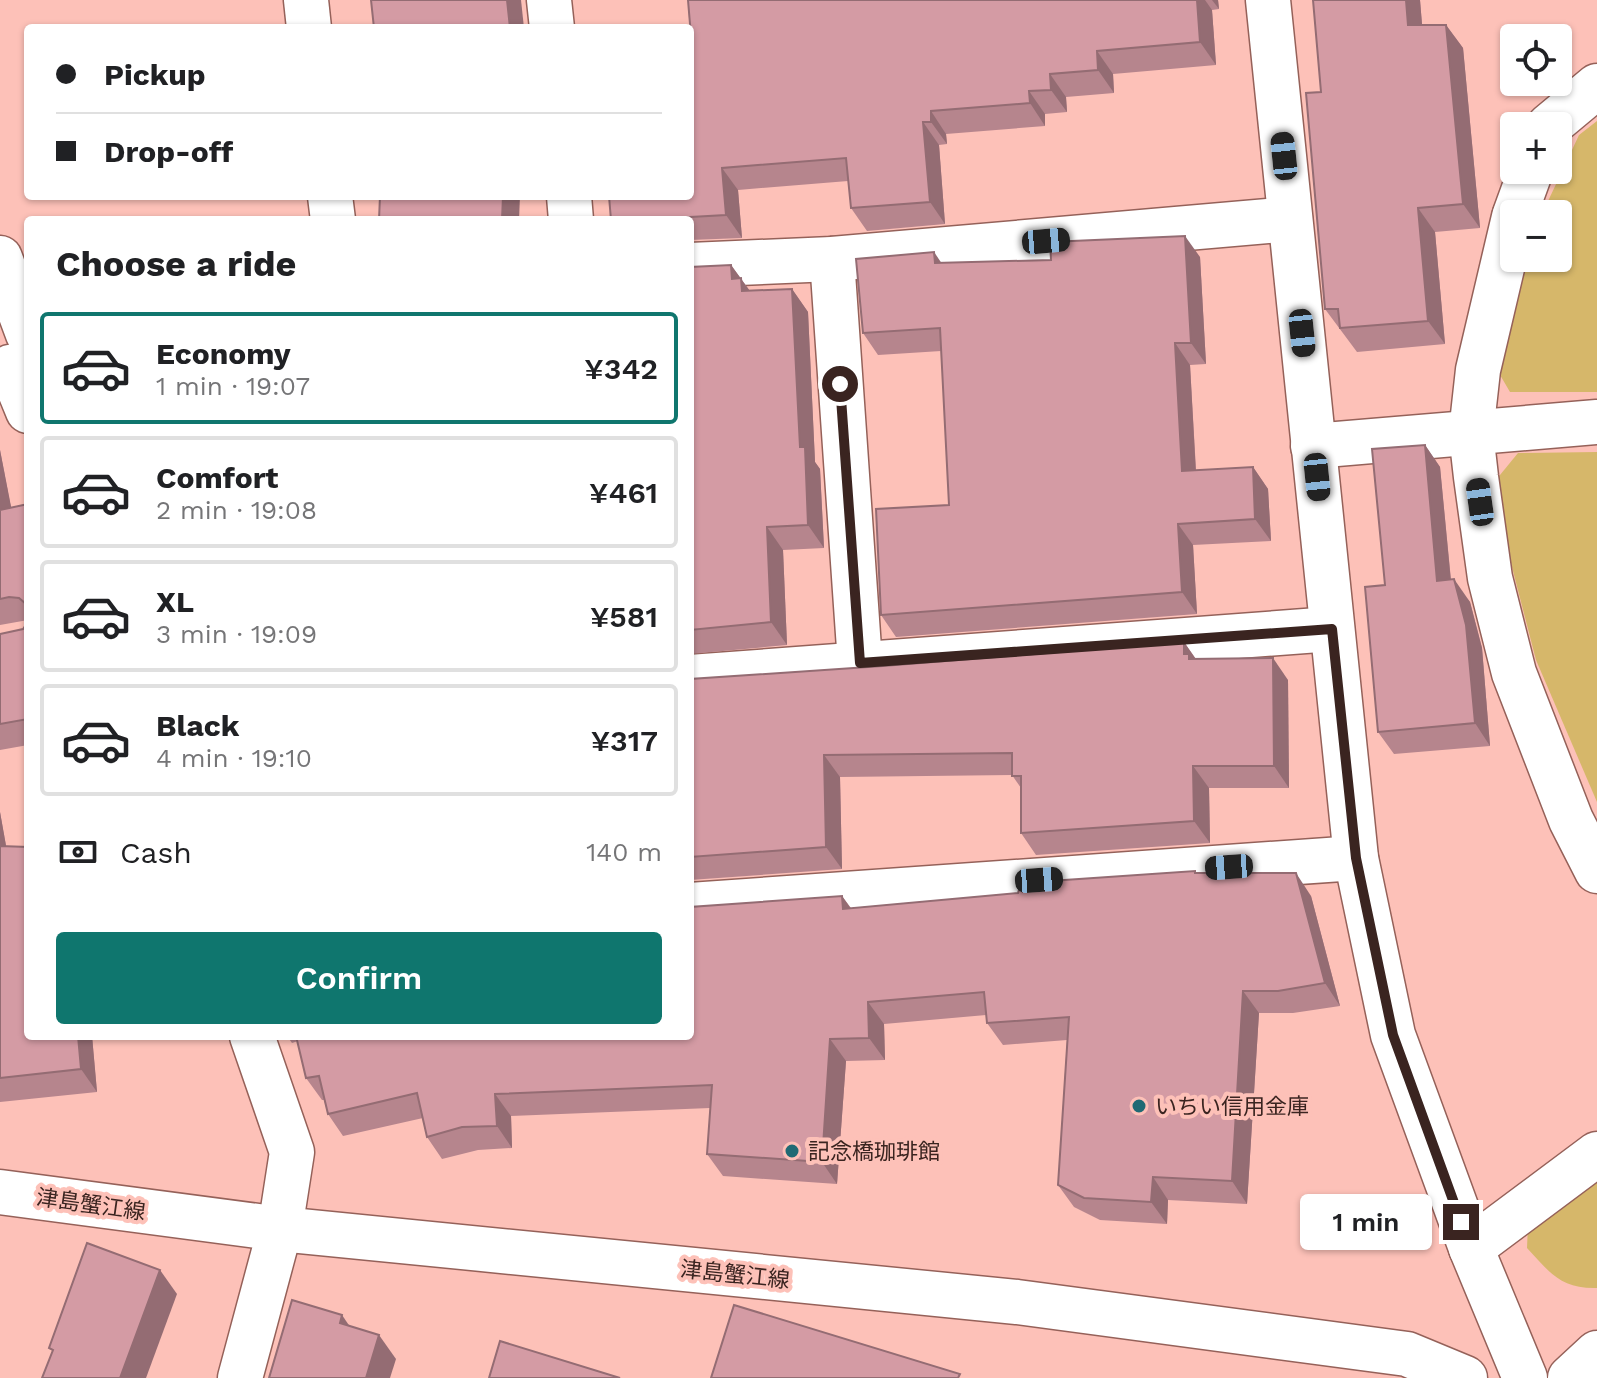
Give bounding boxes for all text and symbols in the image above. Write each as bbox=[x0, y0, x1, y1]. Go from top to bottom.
map controls bbox=[1500, 24, 1572, 272]
button: locate bbox=[1500, 24, 1572, 96]
text: Pickup bbox=[104, 57, 206, 92]
button: + bbox=[1500, 112, 1572, 184]
car bbox=[1270, 131, 1298, 181]
text: Drop-off bbox=[104, 134, 233, 169]
button: − bbox=[1500, 200, 1572, 272]
car bbox=[1021, 227, 1071, 255]
text: Choose a ride bbox=[56, 243, 296, 285]
car bbox=[1288, 308, 1316, 358]
icon: car bbox=[60, 332, 132, 404]
text: Economy bbox=[156, 336, 291, 371]
text: ¥342 bbox=[584, 351, 658, 386]
route start bbox=[822, 366, 858, 402]
text: 1 min · 19:07 bbox=[156, 371, 310, 401]
car bbox=[1303, 452, 1331, 502]
icon: car bbox=[60, 456, 132, 528]
text: Comfort bbox=[156, 460, 278, 495]
text: ¥461 bbox=[589, 475, 658, 510]
car bbox=[1465, 477, 1495, 527]
text: 2 min · 19:08 bbox=[156, 495, 317, 525]
icon: car bbox=[60, 580, 132, 652]
text: XL bbox=[156, 584, 194, 619]
text: ¥581 bbox=[590, 599, 658, 634]
text: 3 min · 19:09 bbox=[156, 619, 317, 649]
icon: car bbox=[60, 704, 132, 776]
text: Black bbox=[156, 708, 240, 743]
text: ¥317 bbox=[591, 723, 658, 758]
text: 4 min · 19:10 bbox=[156, 743, 312, 773]
icon: cash bbox=[56, 830, 100, 874]
text: Cash bbox=[120, 835, 192, 870]
text: 140 m bbox=[586, 837, 662, 867]
car bbox=[1204, 853, 1254, 881]
car bbox=[1014, 866, 1064, 894]
button: Confirm bbox=[56, 932, 662, 1024]
place label: いちい信用金庫 bbox=[1155, 1094, 1309, 1119]
marker: いちい信用金庫 bbox=[1130, 1097, 1148, 1115]
place label: 記念橋珈琲館 bbox=[808, 1139, 940, 1164]
marker: 記念橋珈琲館 bbox=[783, 1142, 801, 1160]
street label: 津島蟹江線 bbox=[35, 1184, 147, 1225]
callout: 1 min bbox=[1301, 1194, 1433, 1250]
route end bbox=[1443, 1204, 1479, 1240]
text: 1 min bbox=[1333, 1207, 1399, 1237]
street label: 津島蟹江線 bbox=[679, 1256, 791, 1293]

